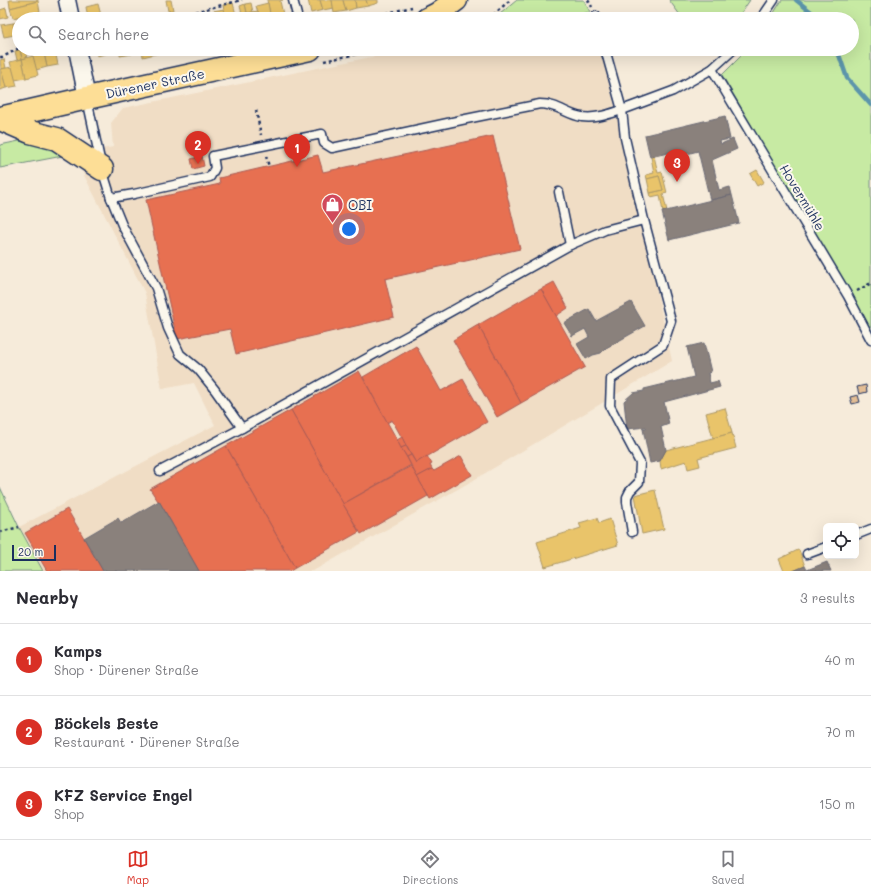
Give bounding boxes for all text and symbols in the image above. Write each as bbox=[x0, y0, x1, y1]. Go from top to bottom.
search box bbox=[12, 12, 859, 56]
icon: search bbox=[26, 23, 48, 45]
text: Search here bbox=[58, 24, 149, 44]
street label: Dürener Straße bbox=[104, 64, 206, 102]
pin: 2 bbox=[185, 131, 211, 164]
pin: 1 bbox=[284, 134, 310, 167]
pin: 3 bbox=[664, 149, 690, 182]
street label: Hovermühle bbox=[777, 161, 829, 233]
shop icon: OBI bbox=[320, 191, 346, 224]
place label: OBI bbox=[348, 196, 372, 213]
your location bbox=[339, 219, 359, 239]
map controls bbox=[823, 523, 859, 559]
button: locate bbox=[823, 523, 859, 559]
scale bar bbox=[12, 543, 56, 562]
text: 20 m bbox=[18, 544, 43, 559]
text: Nearby bbox=[16, 586, 78, 608]
text: 3 results bbox=[800, 589, 855, 606]
text: Kamps bbox=[54, 641, 102, 661]
text: 1 bbox=[26, 651, 32, 668]
text: 40 m bbox=[825, 651, 855, 668]
text: Shop · Dürener Straße bbox=[54, 661, 199, 678]
text: Böckels Beste bbox=[54, 713, 158, 733]
text: 2 bbox=[25, 723, 33, 740]
text: 70 m bbox=[825, 723, 855, 740]
text: Restaurant · Dürener Straße bbox=[54, 733, 240, 750]
text: KFZ Service Engel bbox=[54, 785, 192, 805]
text: 3 bbox=[25, 795, 33, 812]
text: 150 m bbox=[819, 795, 855, 812]
text: Shop bbox=[54, 805, 84, 822]
tab: Map bbox=[127, 848, 149, 887]
tab: Directions bbox=[402, 848, 458, 887]
tab: Saved bbox=[712, 848, 744, 887]

